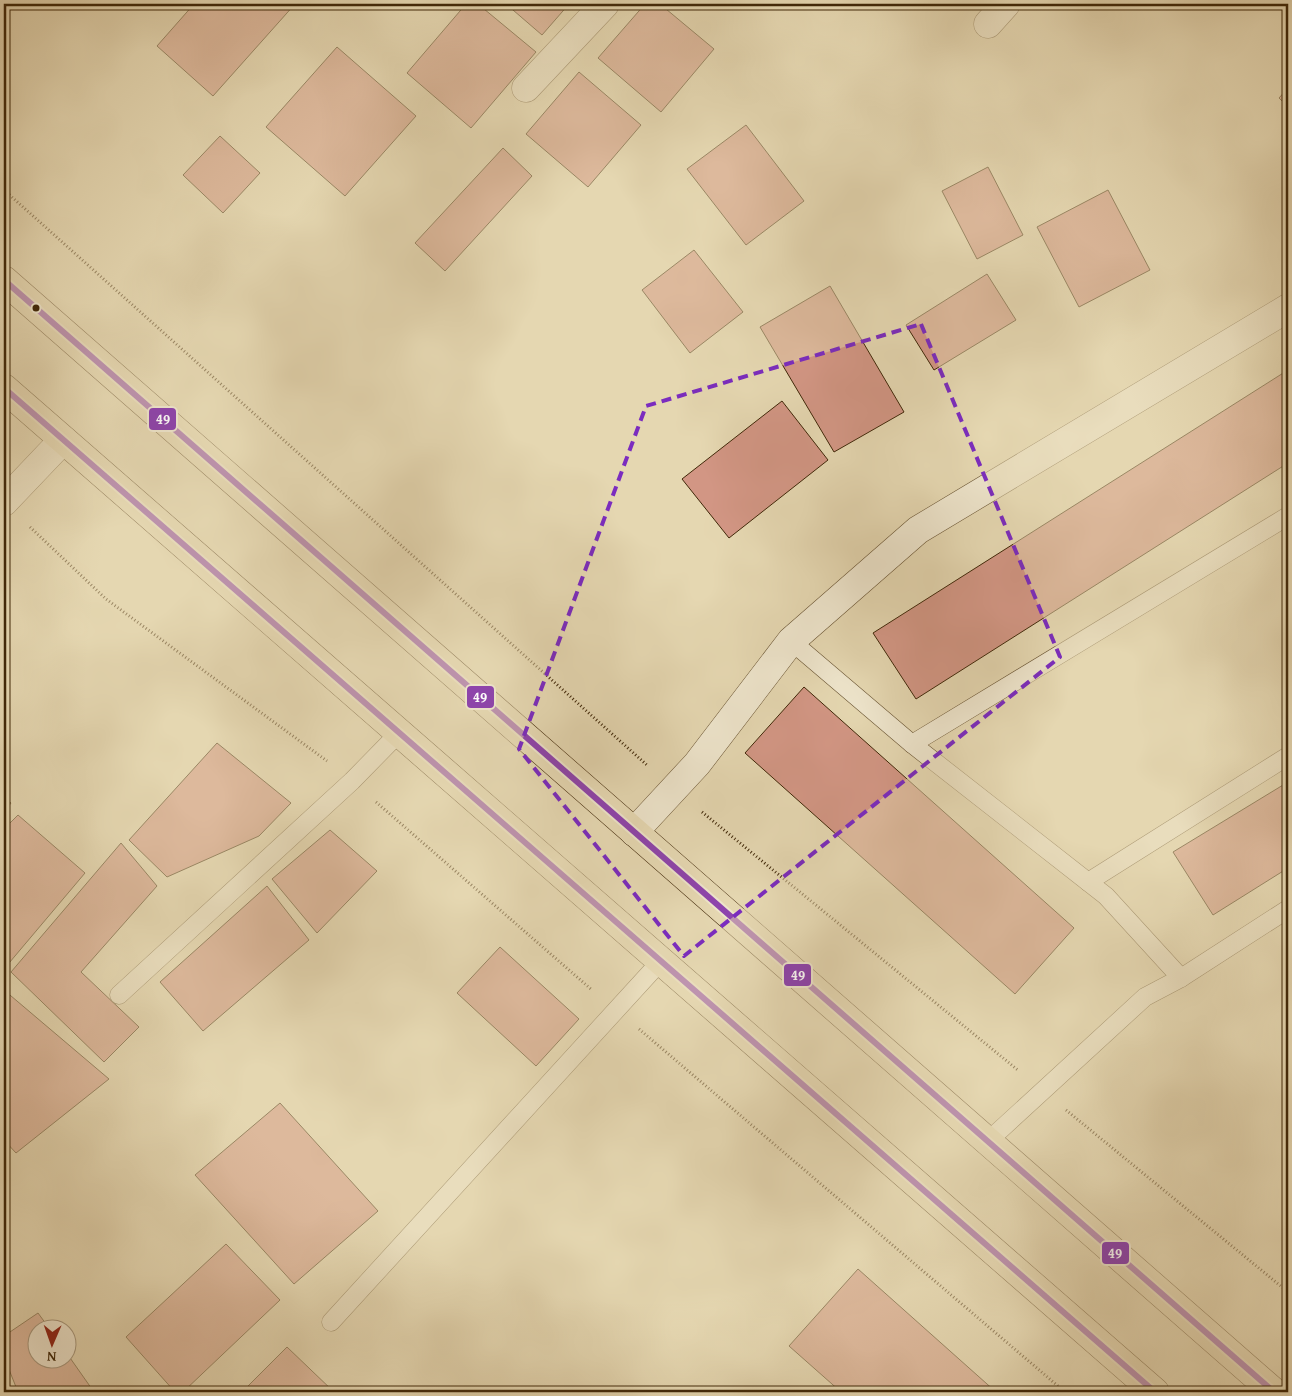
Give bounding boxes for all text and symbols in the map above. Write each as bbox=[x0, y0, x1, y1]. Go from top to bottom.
unlabelled marker bbox=[31, 303, 41, 313]
line badge: 49 bbox=[148, 407, 177, 431]
text: 49 bbox=[156, 409, 170, 429]
line badge: 49 bbox=[466, 685, 495, 709]
text: 49 bbox=[473, 687, 487, 707]
line badge: 49 bbox=[783, 963, 812, 987]
text: 49 bbox=[791, 965, 805, 985]
line badge: 49 bbox=[1101, 1241, 1130, 1265]
text: 49 bbox=[1108, 1243, 1122, 1263]
north arrow bbox=[28, 1318, 78, 1368]
text: N bbox=[46, 1347, 57, 1367]

